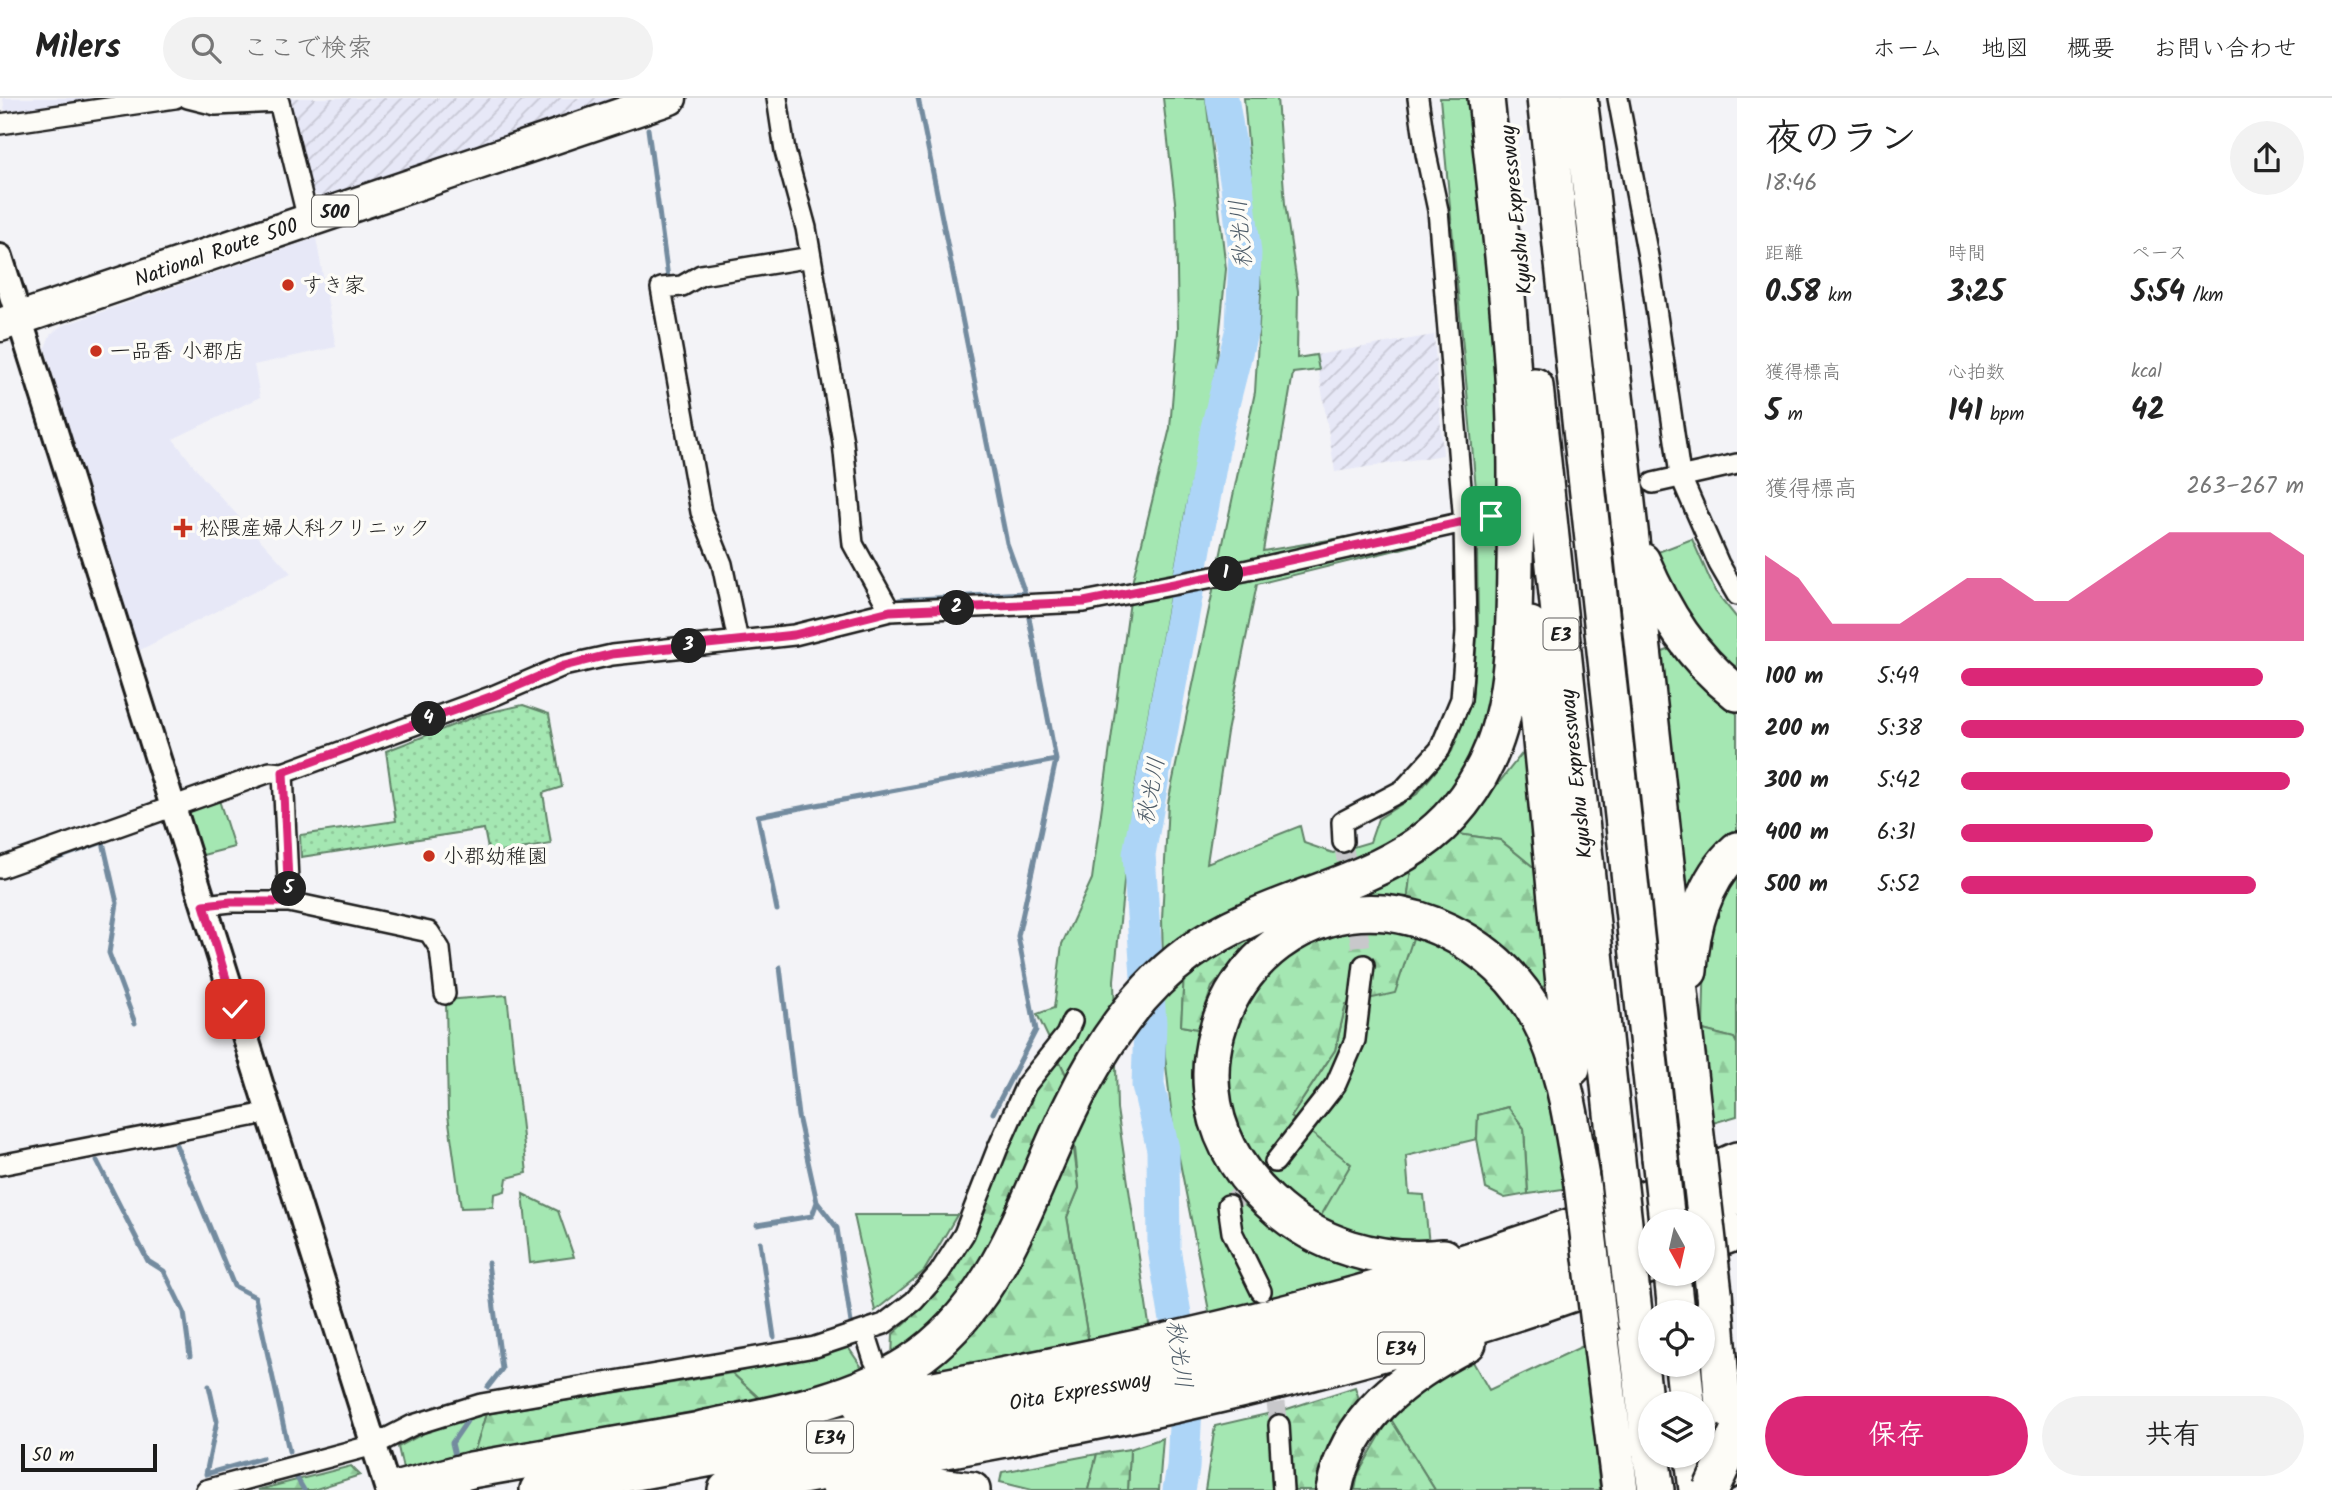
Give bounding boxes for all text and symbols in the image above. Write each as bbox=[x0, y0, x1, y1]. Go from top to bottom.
search box bbox=[163, 17, 653, 80]
text: Milers bbox=[35, 22, 121, 75]
text: ここで検索 bbox=[243, 28, 373, 70]
icon: search bbox=[187, 29, 225, 67]
text: ホーム bbox=[1872, 30, 1943, 69]
text: 地図 bbox=[1981, 30, 2029, 69]
text: 概要 bbox=[2067, 30, 2115, 69]
text: お問い合わせ bbox=[2153, 30, 2297, 69]
text: 夜のラン bbox=[1765, 110, 1917, 170]
button: share bbox=[2230, 121, 2304, 195]
street label: Kyushu Expressway bbox=[1492, 123, 1543, 296]
text: 18:46 bbox=[1765, 166, 1817, 202]
road number: 500 bbox=[312, 195, 358, 226]
water label: 秋光川 bbox=[1221, 198, 1263, 270]
street label: National Route 500 bbox=[130, 210, 303, 297]
text: 距離 bbox=[1765, 239, 1803, 269]
text: 時間 bbox=[1948, 239, 1986, 269]
text: ペース bbox=[2131, 239, 2187, 269]
text: 0.58 bbox=[1765, 269, 1820, 317]
text: 3:25 bbox=[1948, 269, 2004, 317]
text: 5:54 bbox=[2131, 269, 2185, 317]
place label: すき家 bbox=[302, 270, 365, 303]
marker: すき家 bbox=[280, 277, 296, 293]
text: km bbox=[1820, 281, 1852, 311]
text: /km bbox=[2185, 281, 2223, 311]
place label: 一品香 小郡店 bbox=[110, 336, 244, 369]
marker: 一品香 小郡店 bbox=[88, 343, 104, 359]
text: kcal bbox=[2131, 357, 2162, 387]
text: 獲得標高 bbox=[1765, 358, 1841, 388]
text: 心拍数 bbox=[1948, 358, 2005, 388]
text: 42 bbox=[2131, 387, 2165, 435]
text: 5 bbox=[1765, 388, 1780, 436]
text: 141 bbox=[1948, 388, 1982, 436]
text: m bbox=[1780, 400, 1803, 430]
text: bpm bbox=[1982, 400, 2024, 430]
text: 263–267 m bbox=[2186, 469, 2304, 505]
text: 獲得標高 bbox=[1765, 472, 1857, 508]
pin bbox=[1461, 486, 1521, 546]
icon: arrive bbox=[1472, 497, 1510, 535]
place label: 松隈産婦人科クリニック bbox=[199, 513, 430, 546]
marker: 松隈産婦人科クリニック bbox=[173, 518, 193, 538]
pin: 1 bbox=[1208, 556, 1244, 592]
text: 1 bbox=[1223, 558, 1228, 588]
pin: 2 bbox=[940, 590, 974, 626]
text: 2 bbox=[951, 592, 962, 622]
road number: E3 bbox=[1544, 618, 1578, 650]
pin: 3 bbox=[672, 628, 706, 664]
text: 3 bbox=[683, 630, 694, 660]
text: 100 m bbox=[1765, 659, 1823, 695]
text: 5:49 bbox=[1877, 659, 1919, 695]
street label: Kyushu Expressway bbox=[1552, 687, 1603, 860]
pin: 4 bbox=[412, 702, 446, 736]
text: 4 bbox=[423, 703, 434, 733]
text: 200 m bbox=[1765, 711, 1830, 747]
text: 5:38 bbox=[1877, 711, 1922, 747]
water label: 秋光川 bbox=[1128, 754, 1176, 828]
text: 300 m bbox=[1765, 763, 1829, 799]
text: 5:42 bbox=[1877, 763, 1921, 799]
text: 400 m bbox=[1765, 815, 1829, 851]
text: 6:31 bbox=[1877, 815, 1916, 851]
place label: 小郡幼稚園 bbox=[443, 841, 548, 874]
marker: 小郡幼稚園 bbox=[421, 848, 437, 864]
text: 500 m bbox=[1765, 867, 1828, 903]
text: 5:52 bbox=[1877, 867, 1921, 903]
pin: 5 bbox=[272, 872, 306, 906]
text: 5 bbox=[284, 873, 293, 903]
pin bbox=[205, 979, 265, 1039]
icon: check bbox=[216, 990, 254, 1028]
north arrow bbox=[1638, 1209, 1715, 1286]
map controls bbox=[1638, 1209, 1715, 1468]
button: locate bbox=[1638, 1300, 1715, 1377]
water label: 秋光川 bbox=[1155, 1318, 1201, 1391]
road number: E34 bbox=[1378, 1332, 1424, 1364]
street label: Oita Expressway bbox=[1007, 1364, 1154, 1421]
button: layers bbox=[1638, 1391, 1715, 1468]
button: 保存 bbox=[1765, 1396, 2028, 1476]
button: 共有 bbox=[2042, 1396, 2304, 1476]
road number: E34 bbox=[807, 1422, 853, 1452]
scale bar bbox=[21, 1441, 158, 1473]
text: 50 m bbox=[32, 1441, 74, 1471]

